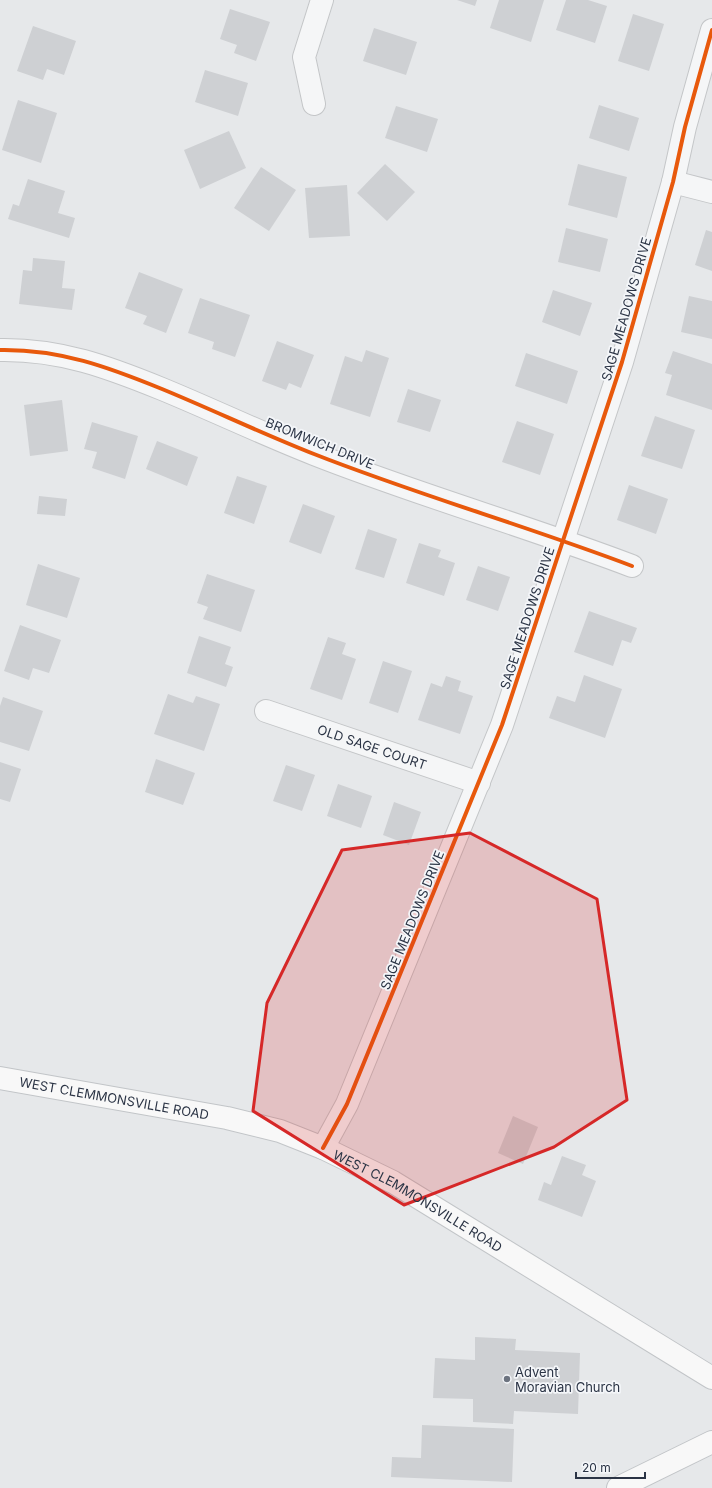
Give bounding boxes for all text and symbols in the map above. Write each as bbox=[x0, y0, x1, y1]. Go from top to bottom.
street label: SAGE MEADOWS DRIVE bbox=[598, 235, 654, 383]
street label: BROMWICH DRIVE bbox=[263, 414, 377, 472]
street label: SAGE MEADOWS DRIVE bbox=[496, 545, 558, 691]
street label: OLD SAGE COURT bbox=[315, 721, 429, 773]
street label: SAGE MEADOWS DRIVE bbox=[377, 848, 447, 992]
street label: WEST CLEMMONSVILLE ROAD bbox=[18, 1074, 210, 1123]
street label: WEST CLEMMONSVILLE ROAD bbox=[331, 1146, 505, 1255]
place label: Advent Moravian Church bbox=[515, 1364, 620, 1395]
marker: Advent Moravian Church bbox=[502, 1374, 512, 1384]
scale bar bbox=[576, 1454, 645, 1480]
text: 20 m bbox=[582, 1460, 611, 1475]

